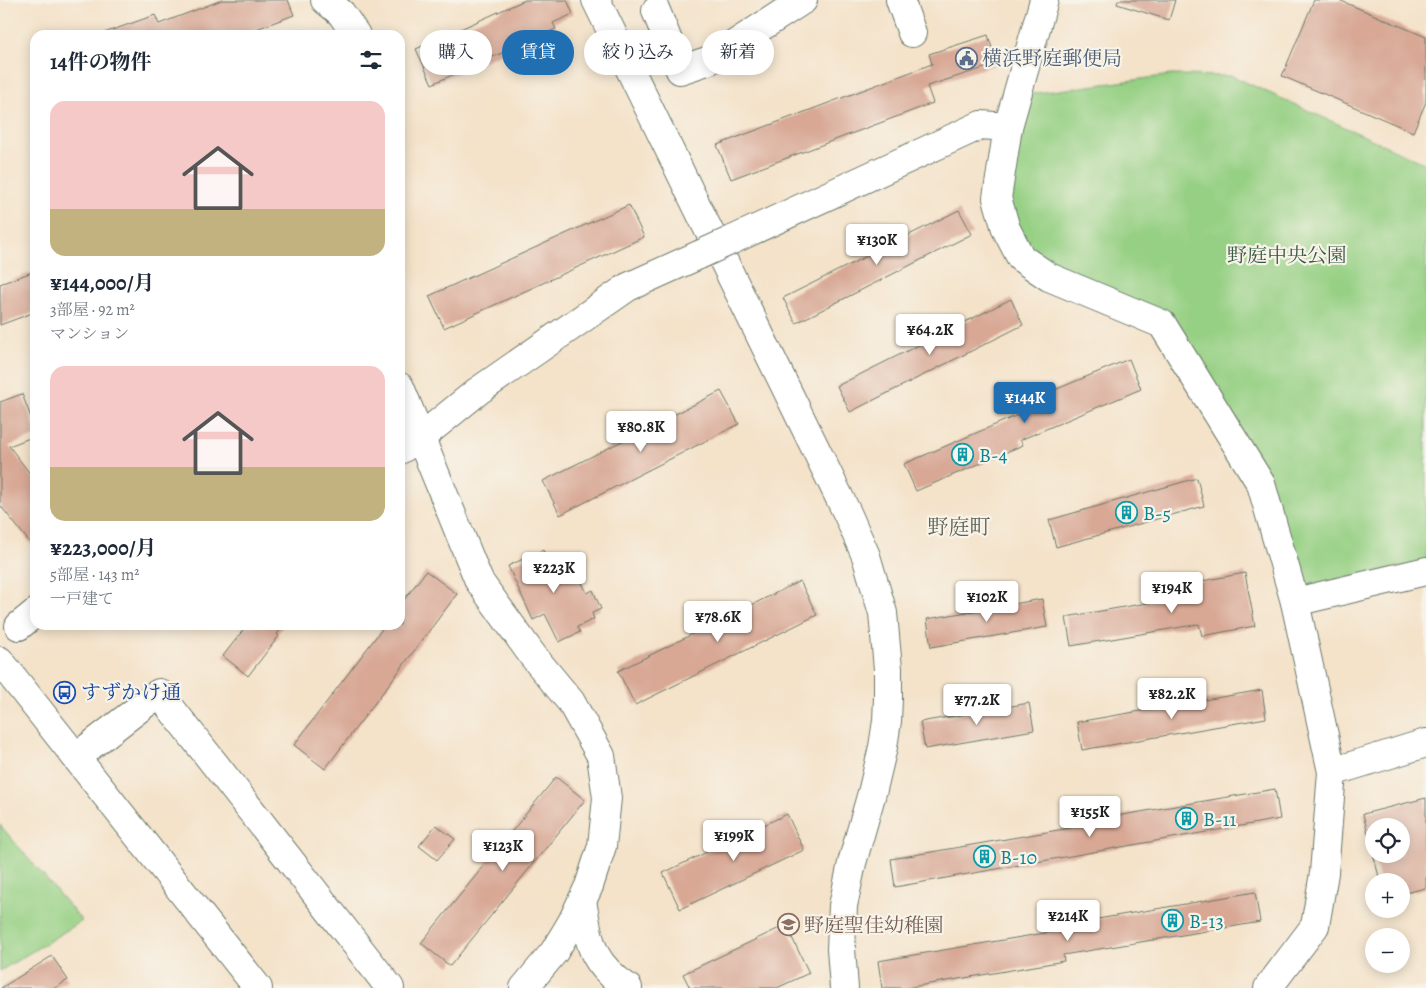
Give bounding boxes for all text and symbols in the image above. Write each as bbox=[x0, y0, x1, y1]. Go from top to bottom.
chip: 購入 bbox=[420, 30, 492, 75]
chip: 賃貸 bbox=[502, 30, 574, 75]
chip: 絞り込み bbox=[584, 30, 692, 75]
chip: 新着 bbox=[702, 30, 774, 75]
place label: 横浜野庭郵便局 bbox=[982, 45, 1122, 72]
icon: filters bbox=[357, 46, 385, 74]
public building icon: 横浜野庭郵便局 bbox=[954, 46, 978, 70]
text: 14件の物件 bbox=[50, 48, 151, 76]
icon: home bbox=[173, 133, 263, 223]
pin: ¥130K bbox=[842, 224, 912, 266]
text: ¥130K bbox=[857, 229, 897, 251]
park label: 野庭中央公園 bbox=[1227, 242, 1347, 269]
text: ¥144,000/月 bbox=[50, 269, 155, 297]
text: 3部屋 · 92 m² bbox=[50, 299, 135, 321]
pin: ¥64.2K bbox=[889, 314, 971, 356]
text: ¥64.2K bbox=[907, 319, 953, 341]
text: マンション bbox=[50, 323, 129, 345]
pin: ¥144K bbox=[990, 382, 1060, 424]
text: ¥144K bbox=[1005, 387, 1045, 409]
icon: home bbox=[173, 398, 263, 488]
pin: ¥80.8K bbox=[600, 410, 682, 453]
text: ¥80.8K bbox=[617, 416, 665, 438]
place label: B-4 bbox=[979, 442, 1008, 469]
building icon: B-4 bbox=[951, 443, 975, 467]
place label: B-5 bbox=[1143, 500, 1171, 527]
building icon: B-5 bbox=[1115, 501, 1139, 525]
district label: 野庭町 bbox=[928, 513, 991, 541]
text: ¥223,000/月 bbox=[50, 534, 157, 562]
pin: ¥223K bbox=[519, 552, 589, 594]
text: ¥223K bbox=[533, 557, 575, 579]
text: 5部屋 · 143 m² bbox=[50, 564, 140, 586]
pin: ¥194K bbox=[1137, 572, 1207, 614]
text: ¥194K bbox=[1152, 577, 1192, 599]
pin: ¥102K bbox=[952, 580, 1022, 623]
text: ¥102K bbox=[966, 586, 1008, 608]
text: 一戸建て bbox=[50, 588, 114, 610]
pin: ¥78.6K bbox=[677, 600, 759, 643]
text: ¥78.6K bbox=[695, 606, 741, 628]
pin: ¥82.2K bbox=[1131, 678, 1213, 720]
place label: すずかけ通 bbox=[81, 679, 181, 706]
bus stop icon: すずかけ通 bbox=[53, 680, 77, 704]
text: ¥82.2K bbox=[1148, 683, 1196, 705]
pin: ¥77.2K bbox=[936, 684, 1018, 726]
text: ¥77.2K bbox=[954, 689, 1000, 711]
pin: ¥155K bbox=[1055, 796, 1125, 838]
text: ¥155K bbox=[1070, 801, 1110, 823]
place label: B-11 bbox=[1203, 806, 1236, 833]
building icon: B-11 bbox=[1175, 807, 1199, 831]
map controls bbox=[1365, 818, 1410, 973]
button: locate bbox=[1365, 818, 1410, 863]
pin: ¥199K bbox=[699, 820, 769, 862]
text: ¥199K bbox=[714, 825, 754, 847]
pin: ¥123K bbox=[468, 830, 538, 872]
text: ¥123K bbox=[483, 835, 523, 857]
place label: B-10 bbox=[1000, 844, 1037, 871]
building icon: B-10 bbox=[972, 845, 996, 869]
button: + bbox=[1365, 873, 1410, 918]
pin: ¥214K bbox=[1033, 900, 1103, 942]
text: ¥214K bbox=[1048, 905, 1088, 927]
place label: B-13 bbox=[1189, 908, 1224, 935]
building icon: B-13 bbox=[1161, 909, 1185, 933]
place label: 野庭聖佳幼稚園 bbox=[804, 912, 944, 939]
school or university icon: 野庭聖佳幼稚園 bbox=[776, 913, 800, 937]
button: − bbox=[1365, 928, 1410, 973]

